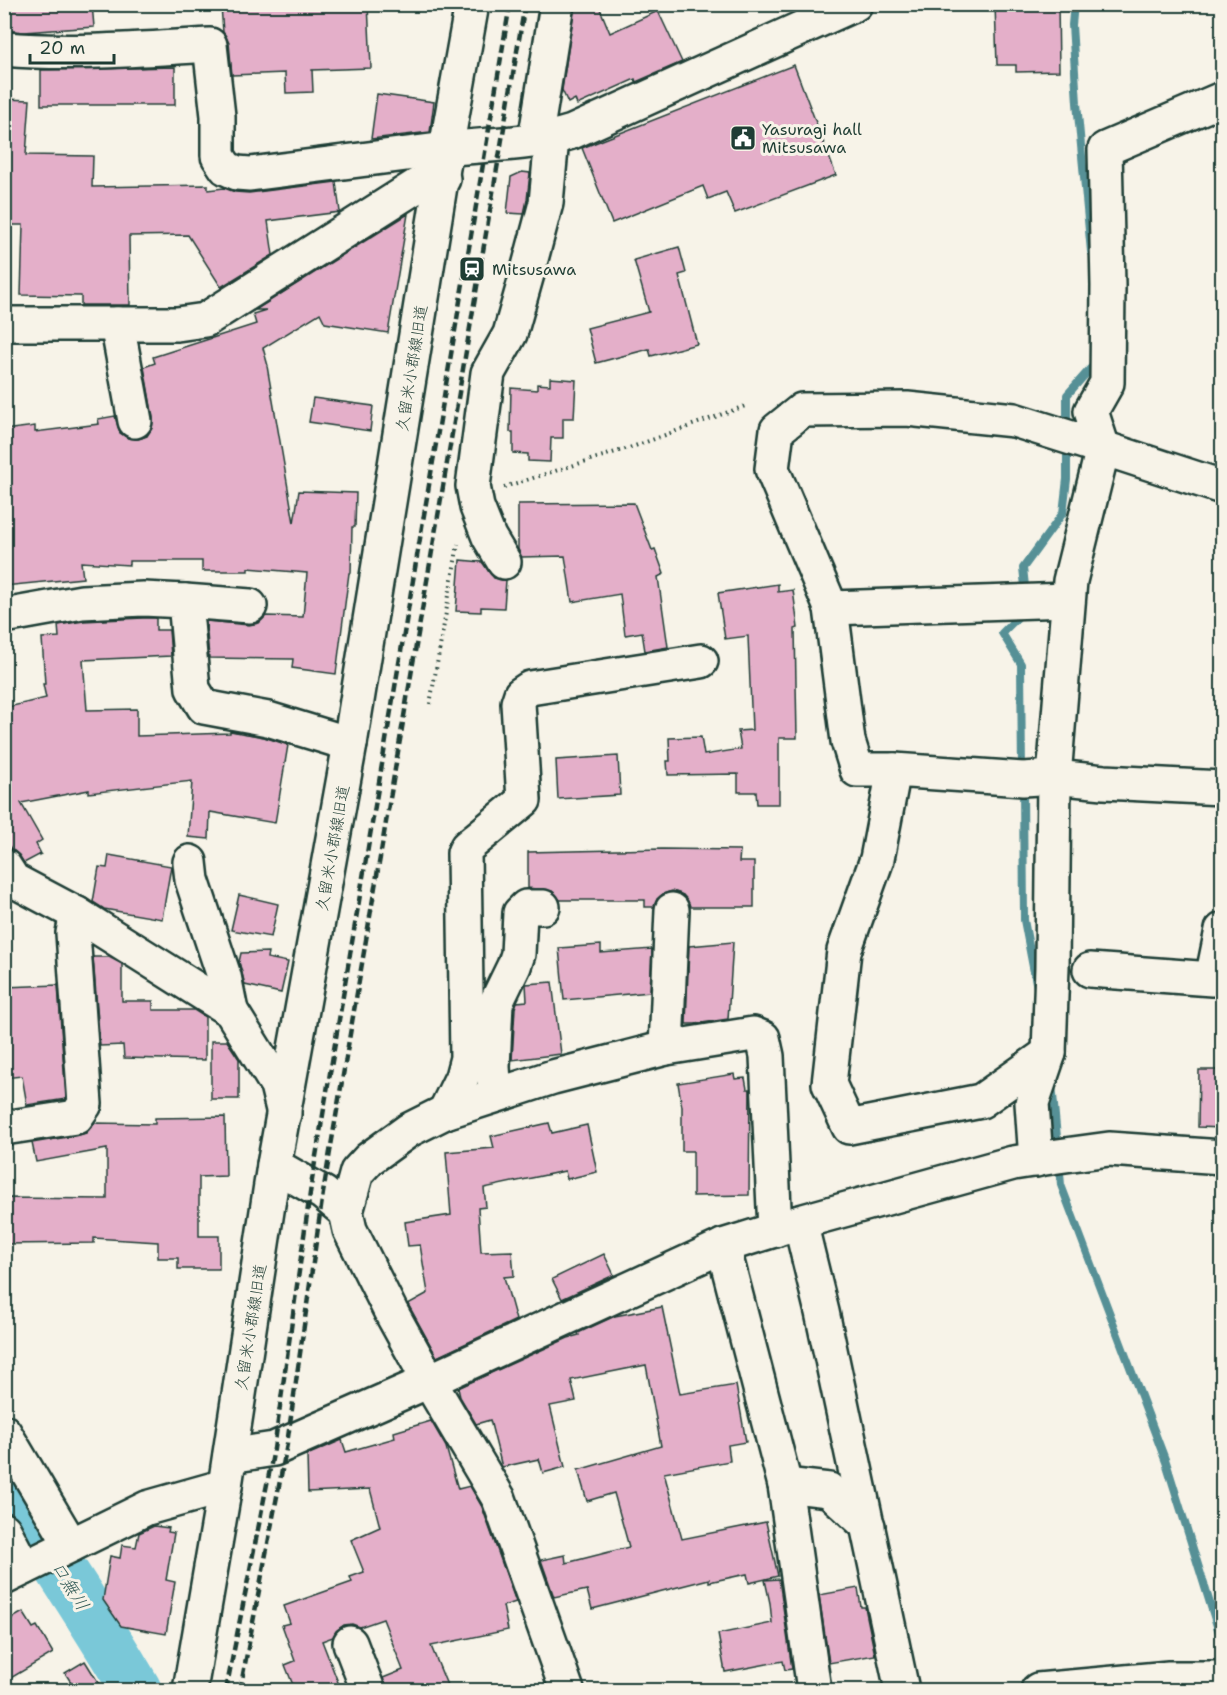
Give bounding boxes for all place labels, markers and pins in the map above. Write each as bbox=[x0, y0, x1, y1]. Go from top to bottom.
place label: Yasuragi hall Mitsusawa bbox=[762, 119, 862, 158]
public building icon: Yasuragi hall Mitsusawa bbox=[728, 123, 758, 153]
station icon: Mitsusawa bbox=[457, 254, 487, 284]
place label: Mitsusawa bbox=[492, 259, 576, 280]

